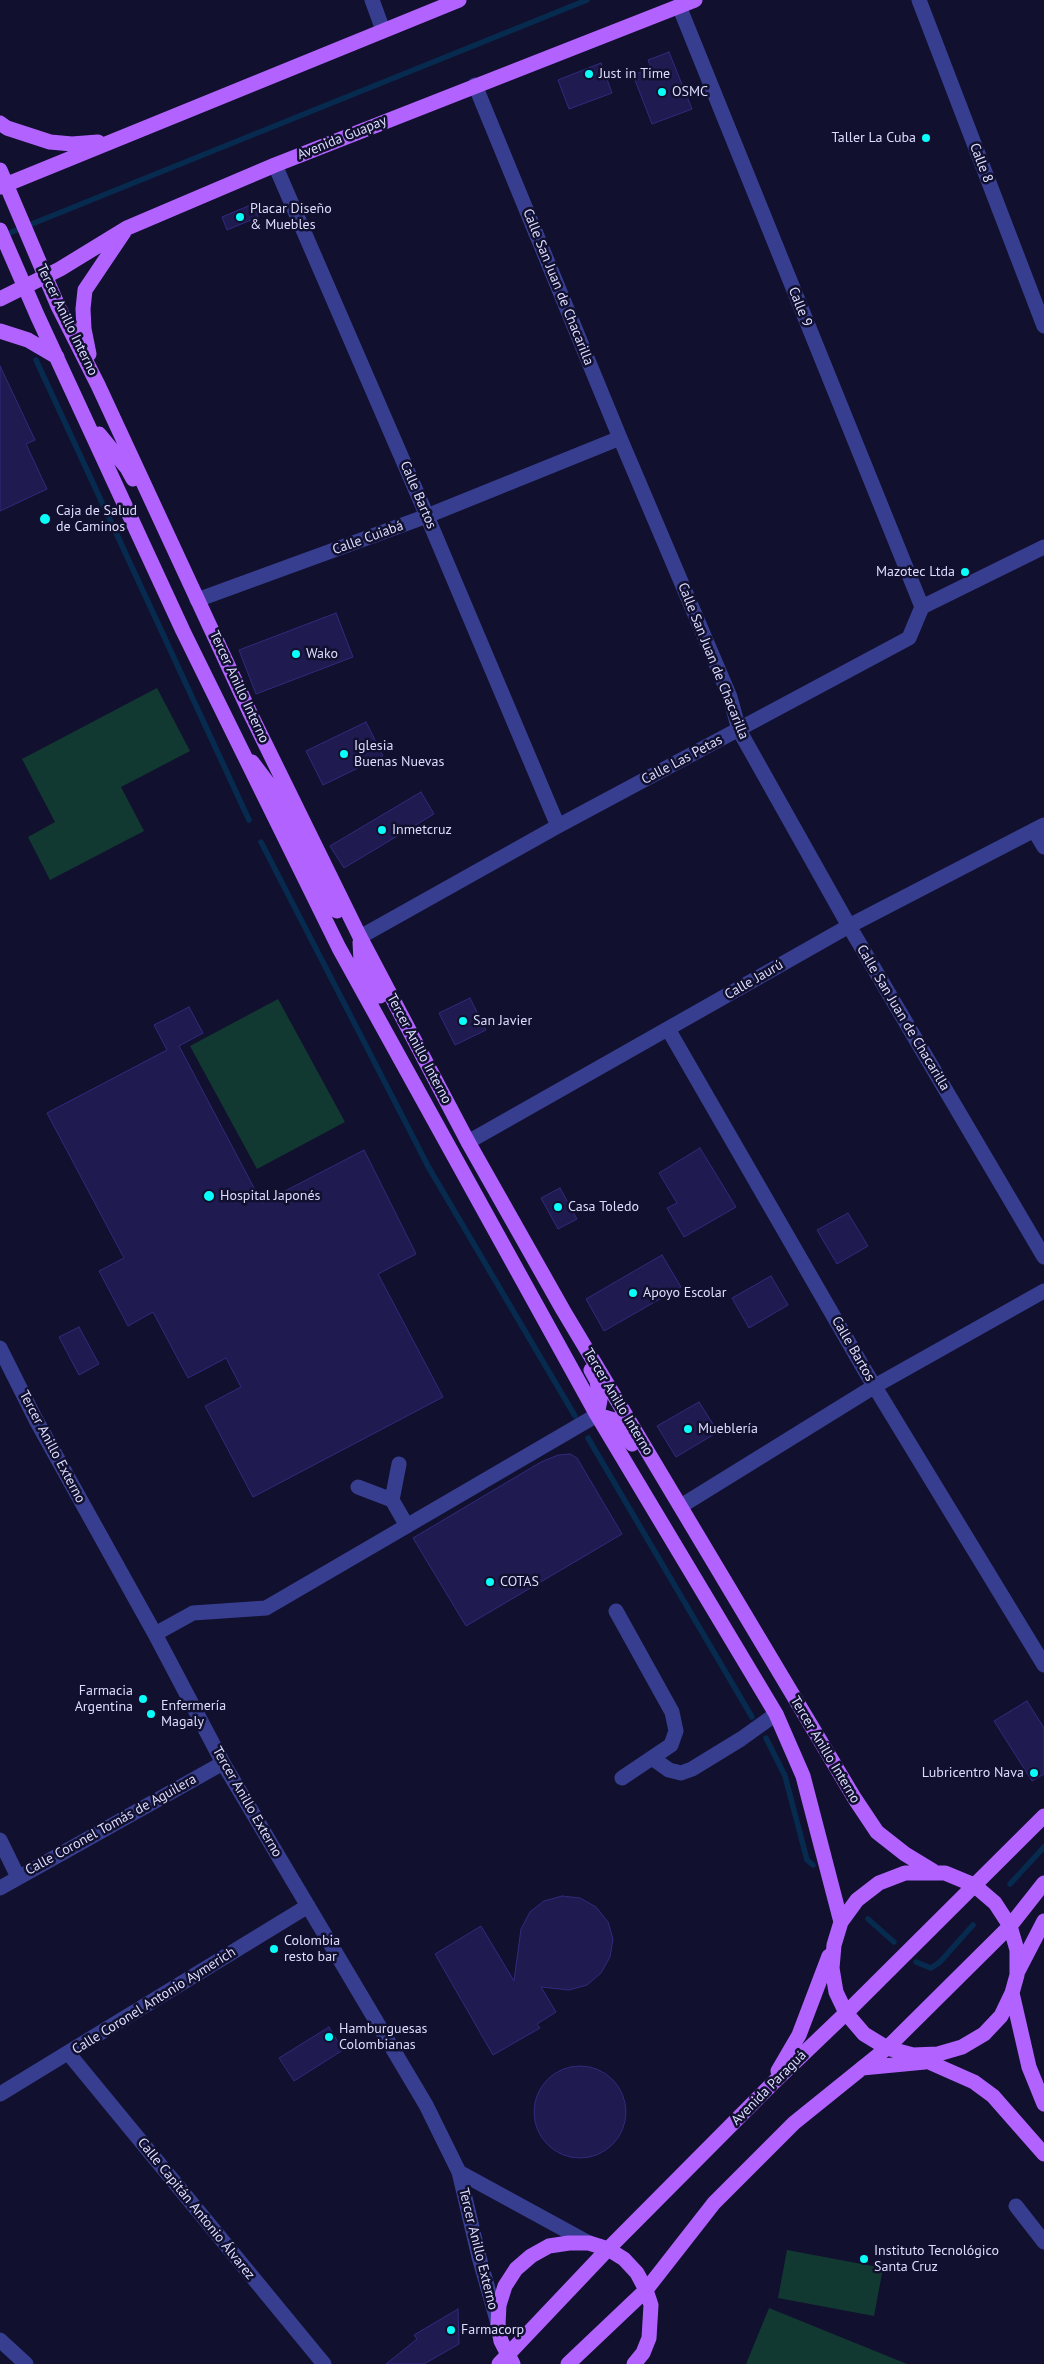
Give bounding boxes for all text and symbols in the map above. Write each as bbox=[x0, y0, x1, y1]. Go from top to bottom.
place label: Just in Time bbox=[599, 66, 670, 82]
marker: Just in Time bbox=[583, 68, 595, 80]
place label: OSMC bbox=[672, 84, 708, 100]
marker: OSMC bbox=[656, 86, 668, 98]
street label: Avenida Guapay bbox=[295, 112, 389, 164]
place label: Taller La Cuba bbox=[832, 130, 916, 146]
marker: Taller La Cuba bbox=[920, 132, 932, 144]
street label: Calle 8 bbox=[966, 141, 996, 185]
place label: Placar Diseño & Muebles bbox=[250, 201, 332, 233]
street label: Calle San Juan de Chacarilla bbox=[519, 206, 597, 368]
marker: Placar Diseño & Muebles bbox=[234, 211, 246, 223]
street label: Tercer Anillo Interno bbox=[33, 262, 101, 378]
street label: Calle 9 bbox=[784, 285, 816, 329]
street label: Calle Bartos bbox=[396, 459, 440, 531]
place label: Caja de Salud de Caminos bbox=[56, 503, 137, 536]
marker: Caja de Salud de Caminos bbox=[38, 512, 52, 526]
street label: Calle Cuiabá bbox=[330, 517, 406, 559]
place label: Mazotec Ltda bbox=[876, 564, 955, 580]
marker: Mazotec Ltda bbox=[959, 566, 971, 578]
street label: Calle San Juan de Chacarilla bbox=[674, 580, 752, 742]
street label: Tercer Anillo Interno bbox=[206, 628, 272, 746]
place label: Wako bbox=[306, 646, 338, 662]
marker: Wako bbox=[290, 648, 302, 660]
street label: Calle Las Petas bbox=[639, 732, 725, 788]
place label: Iglesia Buenas Nuevas bbox=[354, 738, 444, 770]
marker: Iglesia Buenas Nuevas bbox=[338, 748, 350, 760]
place label: Inmetcruz bbox=[392, 822, 452, 838]
marker: Inmetcruz bbox=[376, 824, 388, 836]
street label: Calle San Juan de Chacarilla bbox=[853, 942, 953, 1094]
street label: Calle Jaurú bbox=[722, 957, 786, 1003]
street label: Tercer Anillo Interno bbox=[383, 991, 455, 1107]
place label: San Javier bbox=[473, 1013, 532, 1029]
marker: San Javier bbox=[457, 1015, 469, 1027]
place label: Hospital Japonés bbox=[220, 1188, 320, 1204]
marker: Hospital Japonés bbox=[202, 1189, 216, 1203]
place label: Casa Toledo bbox=[568, 1199, 639, 1215]
marker: Casa Toledo bbox=[552, 1201, 564, 1213]
place label: Apoyo Escolar bbox=[643, 1285, 726, 1301]
marker: Apoyo Escolar bbox=[627, 1287, 639, 1299]
street label: Calle Bartos bbox=[828, 1314, 878, 1384]
street label: Tercer Anillo Interno bbox=[579, 1345, 657, 1459]
street label: Tercer Anillo Externo bbox=[15, 1388, 89, 1506]
place label: Mueblería bbox=[698, 1421, 758, 1437]
marker: Mueblería bbox=[682, 1423, 694, 1435]
place label: COTAS bbox=[500, 1574, 539, 1590]
marker: COTAS bbox=[484, 1576, 496, 1588]
place label: Farmacia Argentina bbox=[75, 1683, 133, 1715]
marker: Farmacia Argentina bbox=[137, 1693, 149, 1705]
street label: Tercer Anillo Interno bbox=[786, 1693, 864, 1807]
place label: Enfermería Magaly bbox=[161, 1698, 226, 1730]
marker: Enfermería Magaly bbox=[145, 1708, 157, 1720]
street label: Tercer Anillo Externo bbox=[209, 1744, 285, 1860]
place label: Lubricentro Nava bbox=[922, 1765, 1024, 1781]
marker: Lubricentro Nava bbox=[1028, 1767, 1040, 1779]
street label: Calle Coronel Tomás de Aguilera bbox=[22, 1771, 200, 1879]
place label: Colombia resto bar bbox=[284, 1933, 340, 1965]
marker: Colombia resto bar bbox=[268, 1943, 280, 1955]
street label: Calle Coronel Antonio Aymerich bbox=[69, 1944, 239, 2058]
place label: Hamburguesas Colombianas bbox=[339, 2021, 427, 2054]
marker: Hamburguesas Colombianas bbox=[323, 2031, 335, 2043]
street label: Avenida Paraguá bbox=[728, 2047, 810, 2129]
street label: Calle Capitán Antonio Álvarez bbox=[134, 2135, 258, 2283]
street label: Tercer Anillo Externo bbox=[455, 2186, 501, 2312]
place label: Instituto Tecnológico Santa Cruz bbox=[874, 2243, 999, 2276]
marker: Instituto Tecnológico Santa Cruz bbox=[858, 2253, 870, 2265]
place label: Farmacorp bbox=[461, 2322, 524, 2338]
marker: Farmacorp bbox=[445, 2324, 457, 2336]

